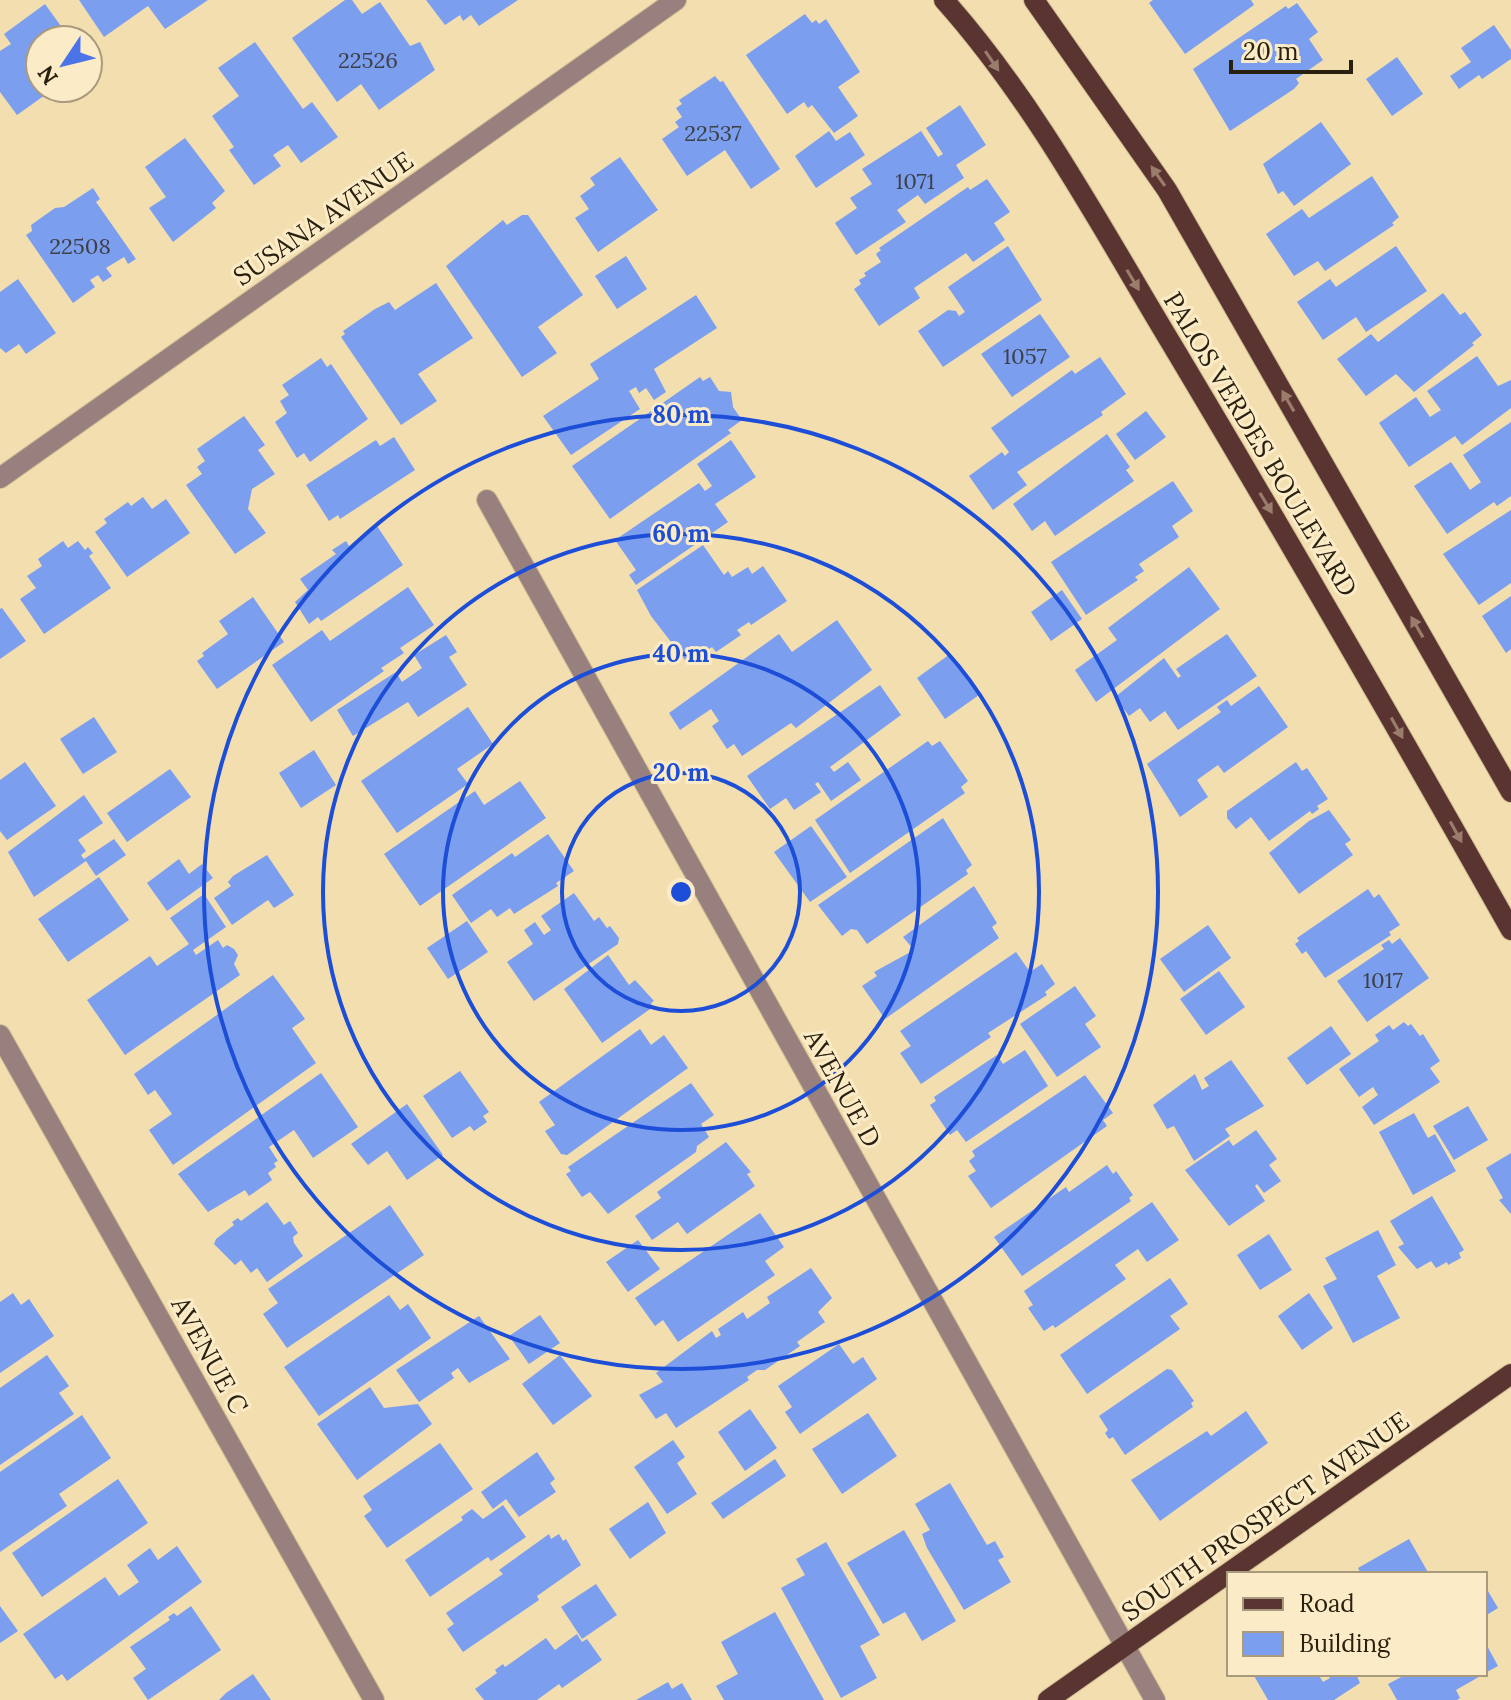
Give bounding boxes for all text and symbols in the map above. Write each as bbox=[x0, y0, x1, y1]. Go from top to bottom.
north arrow bbox=[24, 24, 104, 104]
scale bar bbox=[1231, 24, 1351, 74]
text: 20 m bbox=[1243, 36, 1299, 67]
house number: 22526 bbox=[338, 46, 398, 74]
one-way arrow bbox=[985, 51, 1000, 72]
text: N bbox=[31, 60, 64, 90]
house number: 22537 bbox=[684, 119, 742, 147]
street label: SUSANA AVENUE bbox=[227, 144, 419, 292]
one-way arrow bbox=[1151, 166, 1166, 187]
house number: 1071 bbox=[895, 167, 935, 195]
house number: 22508 bbox=[49, 232, 111, 260]
one-way arrow bbox=[1126, 269, 1140, 291]
street label: PALOS VERDES BOULEVARD bbox=[1157, 286, 1365, 602]
house number: 1057 bbox=[1003, 342, 1047, 370]
one-way arrow bbox=[1281, 390, 1295, 413]
text: 80 m bbox=[652, 399, 710, 430]
one-way arrow bbox=[1259, 492, 1273, 514]
text: 60 m bbox=[652, 518, 710, 549]
one-way arrow bbox=[1410, 616, 1424, 638]
text: 40 m bbox=[653, 638, 709, 669]
one-way arrow bbox=[1390, 717, 1404, 739]
text: 20 m bbox=[653, 757, 709, 788]
one-way arrow bbox=[1449, 821, 1463, 843]
centre of rings bbox=[667, 878, 695, 906]
house number: 1017 bbox=[1363, 966, 1403, 994]
street label: AVENUE D bbox=[797, 1022, 889, 1153]
street label: AVENUE C bbox=[164, 1290, 256, 1419]
street label: SOUTH PROSPECT AVENUE bbox=[1115, 1404, 1415, 1628]
legend bbox=[1227, 1572, 1487, 1676]
text: Road bbox=[1299, 1588, 1355, 1619]
text: Building bbox=[1299, 1628, 1391, 1659]

